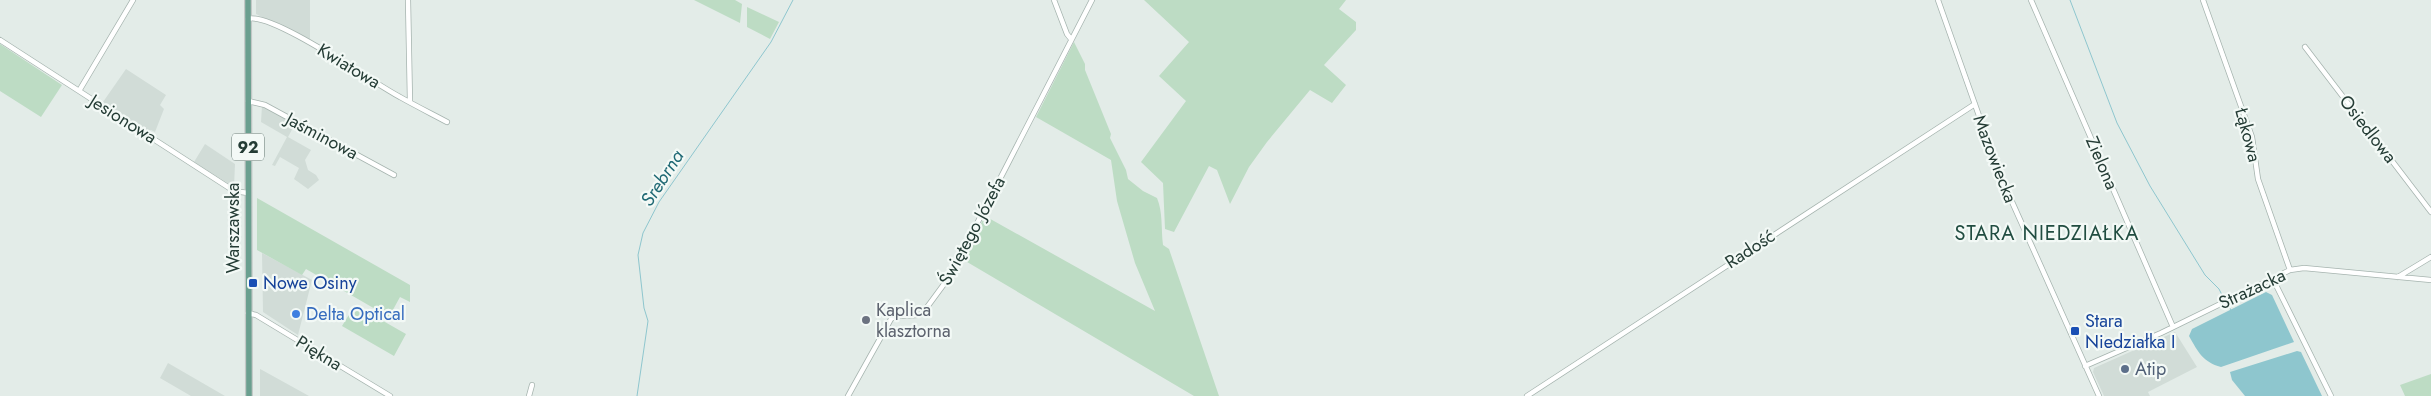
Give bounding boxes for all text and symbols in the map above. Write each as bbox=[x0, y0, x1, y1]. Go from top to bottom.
street label: Kwiatowa bbox=[312, 37, 386, 95]
street label: Jesionowa bbox=[83, 87, 162, 150]
street label: Osiedlowa bbox=[2333, 89, 2403, 169]
street label: Łąkowa bbox=[2228, 104, 2268, 165]
street label: Jaśminowa bbox=[279, 105, 363, 166]
street label: Mazowiecka bbox=[1966, 111, 2024, 207]
street label: Zielona bbox=[2079, 132, 2125, 194]
road number: 92 bbox=[232, 134, 264, 160]
water label: Srebrna bbox=[634, 144, 691, 212]
street label: Świętego Józefa bbox=[932, 172, 1012, 290]
street label: Warszawska bbox=[220, 182, 246, 274]
district label: STARA NIEDZIAŁKA bbox=[1955, 219, 2139, 248]
street label: Radość bbox=[1720, 223, 1780, 275]
street label: Strażacka bbox=[2214, 262, 2290, 316]
place label: Nowe Osiny bbox=[263, 270, 357, 296]
marker: Nowe Osiny bbox=[247, 277, 259, 289]
place label: Kaplica klasztorna bbox=[876, 297, 951, 344]
place label: Delta Optical bbox=[306, 301, 405, 327]
marker: Delta Optical bbox=[290, 308, 302, 320]
place label: Stara Niedziałka I bbox=[2085, 308, 2175, 355]
marker: Kaplica klasztorna bbox=[860, 314, 872, 326]
marker: Stara Niedziałka I bbox=[2069, 325, 2081, 337]
street label: Piękna bbox=[291, 329, 347, 377]
place label: Atip bbox=[2135, 356, 2166, 382]
marker: Atip bbox=[2119, 363, 2131, 375]

